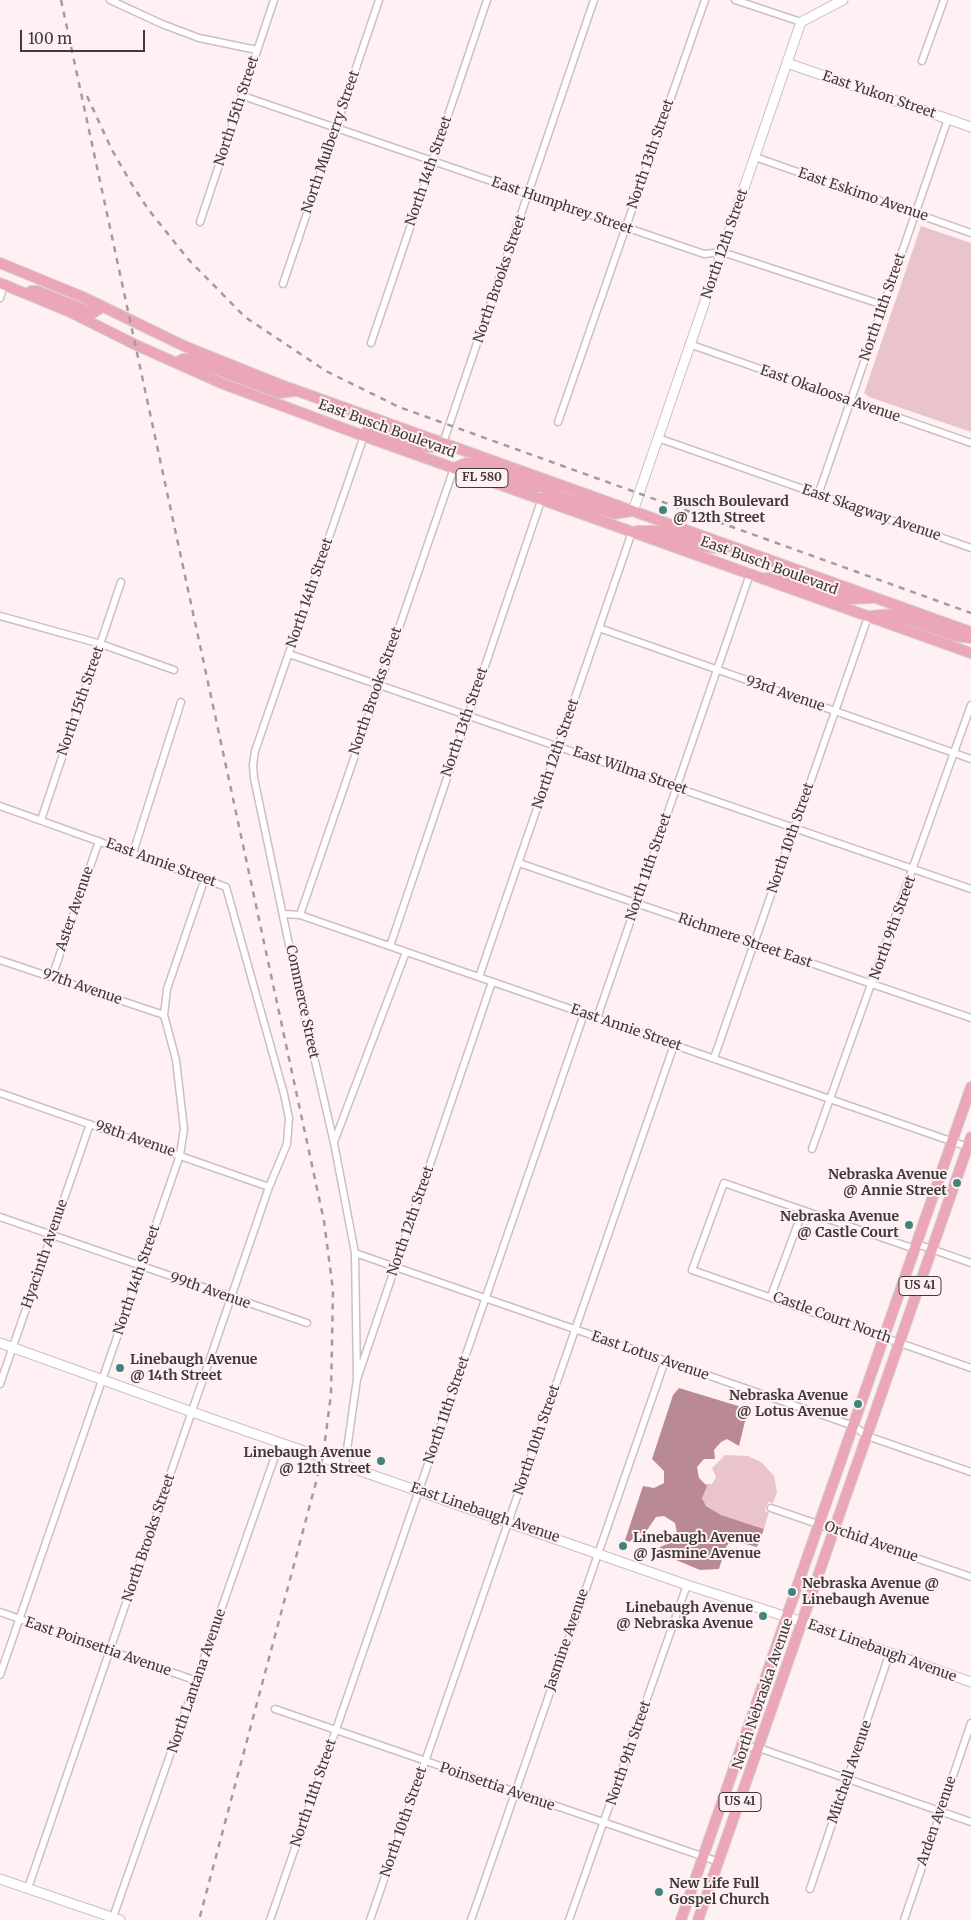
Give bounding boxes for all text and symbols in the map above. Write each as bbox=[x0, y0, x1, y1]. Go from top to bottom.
scale bar bbox=[22, 20, 148, 52]
text: 100 m bbox=[28, 29, 72, 48]
street label: North 15th Street bbox=[211, 54, 263, 168]
street label: North Mulberry Street bbox=[299, 68, 363, 216]
street label: East Yukon Street bbox=[820, 68, 938, 122]
street label: North 13th Street bbox=[624, 97, 678, 211]
street label: North 14th Street bbox=[402, 114, 456, 228]
street label: East Eskimo Avenue bbox=[796, 165, 930, 225]
street label: East Humphrey Street bbox=[489, 174, 635, 238]
street label: North 12th Street bbox=[698, 187, 752, 301]
street label: North Brooks Street bbox=[470, 213, 530, 345]
street label: North 11th Street bbox=[857, 251, 909, 363]
street label: East Okaloosa Avenue bbox=[758, 362, 902, 426]
street label: East Busch Boulevard bbox=[316, 396, 458, 462]
road number: FL 580 bbox=[456, 468, 508, 488]
street label: East Skagway Avenue bbox=[799, 481, 943, 545]
place label: Busch Boulevard @ 12th Street bbox=[673, 494, 789, 526]
marker: Busch Boulevard @ 12th Street bbox=[657, 504, 669, 516]
street label: East Busch Boulevard bbox=[698, 533, 840, 599]
street label: North 14th Street bbox=[283, 536, 337, 650]
street label: North Brooks Street bbox=[346, 625, 406, 757]
street label: North 15th Street bbox=[54, 644, 108, 758]
street label: North 13th Street bbox=[438, 665, 492, 779]
street label: 93rd Avenue bbox=[743, 673, 827, 715]
street label: North 12th Street bbox=[529, 697, 583, 811]
street label: East Wilma Street bbox=[570, 744, 690, 798]
street label: North 10th Street bbox=[764, 780, 818, 896]
street label: North 11th Street bbox=[623, 811, 675, 923]
street label: East Annie Street bbox=[104, 835, 218, 891]
street label: Aster Avenue bbox=[53, 865, 97, 953]
street label: North 9th Street bbox=[866, 874, 920, 982]
street label: Richmere Street East bbox=[676, 910, 814, 972]
street label: Commerce Street bbox=[282, 944, 322, 1060]
street label: 97th Avenue bbox=[40, 966, 124, 1008]
street label: East Annie Street bbox=[568, 1001, 684, 1055]
street label: 98th Avenue bbox=[93, 1117, 177, 1161]
street label: North 12th Street bbox=[384, 1164, 438, 1278]
place label: Nebraska Avenue @ Annie Street bbox=[828, 1167, 947, 1200]
marker: Nebraska Avenue @ Annie Street bbox=[951, 1177, 963, 1189]
street label: Hyacinth Avenue bbox=[18, 1197, 72, 1311]
place label: Nebraska Avenue @ Castle Court bbox=[780, 1209, 899, 1242]
marker: Nebraska Avenue @ Castle Court bbox=[903, 1219, 915, 1231]
street label: North 14th Street bbox=[110, 1223, 164, 1337]
street label: 99th Avenue bbox=[168, 1269, 252, 1313]
road number: US 41 bbox=[899, 1276, 941, 1295]
street label: Castle Court North bbox=[771, 1289, 893, 1347]
street label: East Lotus Avenue bbox=[589, 1328, 711, 1384]
place label: Linebaugh Avenue @ 14th Street bbox=[130, 1352, 257, 1384]
street label: North 11th Street bbox=[421, 1354, 473, 1466]
marker: Linebaugh Avenue @ 14th Street bbox=[114, 1362, 126, 1374]
street label: North 10th Street bbox=[510, 1382, 564, 1498]
place label: Nebraska Avenue @ Lotus Avenue bbox=[729, 1388, 848, 1420]
marker: Nebraska Avenue @ Lotus Avenue bbox=[852, 1398, 864, 1410]
place label: Linebaugh Avenue @ 12th Street bbox=[244, 1445, 371, 1478]
marker: Linebaugh Avenue @ 12th Street bbox=[375, 1455, 387, 1467]
street label: North Brooks Street bbox=[119, 1472, 179, 1604]
street label: East Linebaugh Avenue bbox=[408, 1480, 562, 1546]
street label: Orchid Avenue bbox=[822, 1518, 920, 1566]
place label: Linebaugh Avenue @ Jasmine Avenue bbox=[633, 1530, 761, 1562]
marker: Linebaugh Avenue @ Jasmine Avenue bbox=[617, 1540, 629, 1552]
place label: Nebraska Avenue @ Linebaugh Avenue bbox=[802, 1576, 939, 1608]
marker: Nebraska Avenue @ Linebaugh Avenue bbox=[786, 1586, 798, 1598]
street label: Jasmine Avenue bbox=[542, 1587, 592, 1693]
place label: Linebaugh Avenue @ Nebraska Avenue bbox=[616, 1600, 753, 1632]
street label: North Lantana Avenue bbox=[164, 1607, 230, 1755]
marker: Linebaugh Avenue @ Nebraska Avenue bbox=[757, 1610, 769, 1622]
street label: East Poinsettia Avenue bbox=[23, 1614, 173, 1680]
street label: North Nebraska Avenue bbox=[729, 1616, 797, 1772]
street label: East Linebaugh Avenue bbox=[806, 1616, 958, 1686]
street label: North 9th Street bbox=[603, 1698, 655, 1808]
street label: Mitchell Avenue bbox=[824, 1718, 876, 1826]
street label: North 11th Street bbox=[288, 1737, 340, 1849]
street label: Poinsettia Avenue bbox=[437, 1759, 557, 1815]
street label: North 10th Street bbox=[377, 1764, 431, 1880]
street label: Arden Avenue bbox=[914, 1774, 960, 1868]
road number: US 41 bbox=[719, 1792, 761, 1811]
place label: New Life Full Gospel Church bbox=[669, 1876, 769, 1908]
marker: New Life Full Gospel Church bbox=[653, 1886, 665, 1898]

